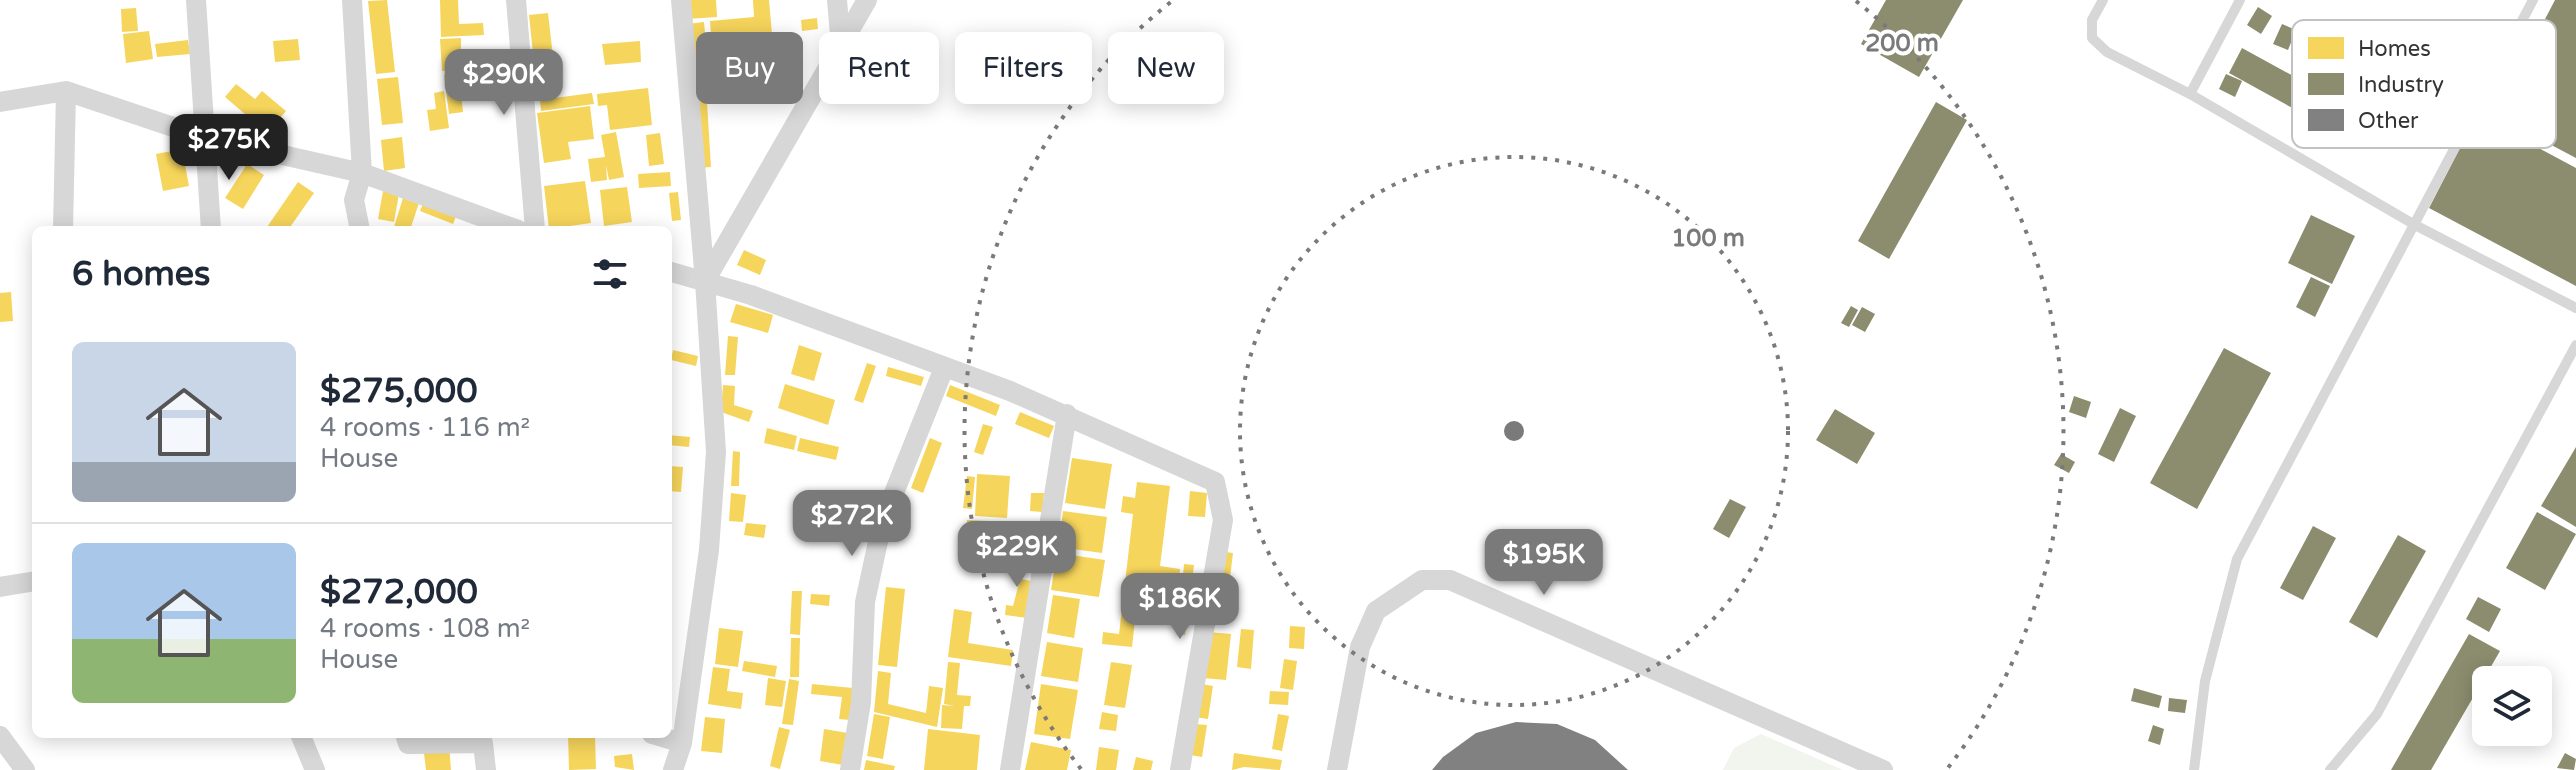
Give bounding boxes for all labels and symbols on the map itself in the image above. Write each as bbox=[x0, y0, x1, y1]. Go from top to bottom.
legend bbox=[2292, 20, 2556, 148]
text: 200 m bbox=[1865, 29, 1939, 58]
text: Homes bbox=[2358, 36, 2431, 62]
pin: $290K bbox=[448, 49, 560, 117]
text: Industry bbox=[2358, 72, 2444, 98]
text: Other bbox=[2358, 108, 2419, 134]
pin: $275K bbox=[173, 114, 285, 182]
text: 100 m bbox=[1671, 224, 1745, 253]
centre of rings bbox=[1500, 417, 1528, 445]
pin: $272K bbox=[796, 490, 908, 558]
pin: $229K bbox=[961, 521, 1073, 589]
pin: $195K bbox=[1488, 529, 1600, 597]
pin: $186K bbox=[1124, 573, 1236, 641]

